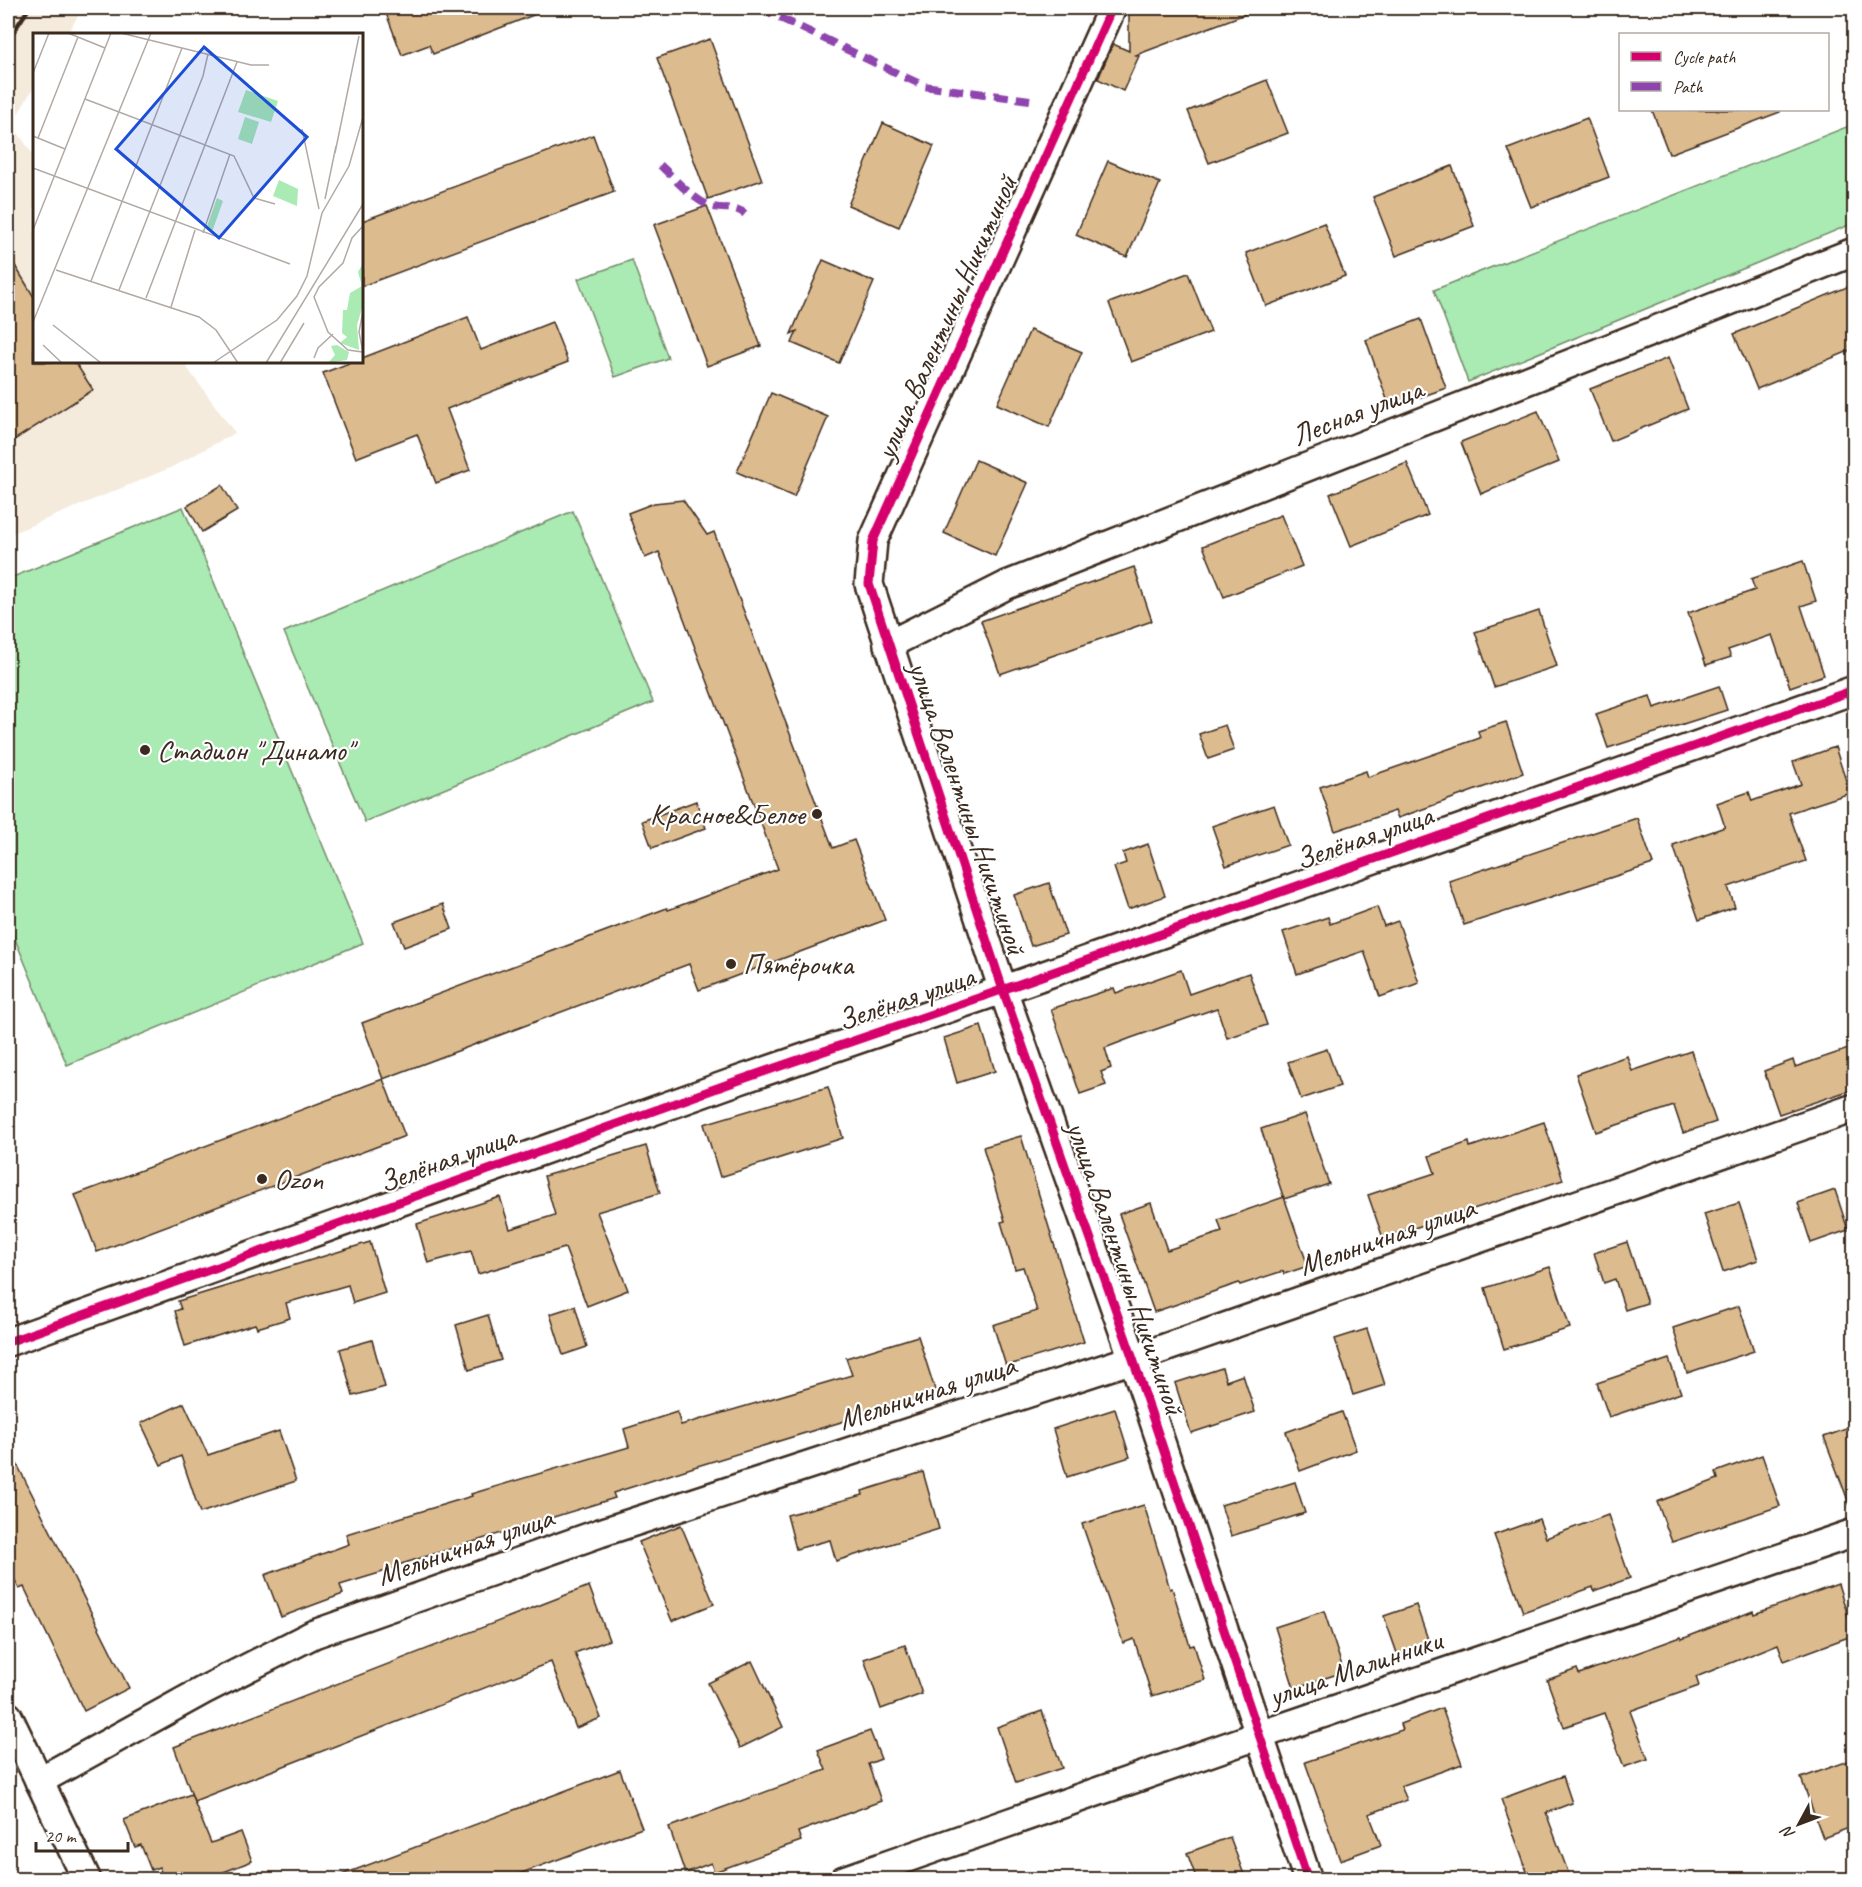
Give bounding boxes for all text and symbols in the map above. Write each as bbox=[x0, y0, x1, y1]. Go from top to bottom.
inset map bbox=[33, 33, 363, 363]
legend bbox=[1619, 33, 1829, 111]
text: Cycle path bbox=[1673, 46, 1736, 68]
text: Path bbox=[1673, 76, 1703, 98]
street label: улица Валентины Никитиной bbox=[865, 168, 1026, 467]
street label: Лесная улица bbox=[1286, 369, 1430, 454]
street label: улица Валентины Никитиной bbox=[899, 655, 1036, 961]
place label: Стадион "Динамо" bbox=[157, 731, 359, 769]
marker: Стадион "Динамо" bbox=[138, 743, 152, 757]
place label: Красное&Белое bbox=[650, 795, 807, 833]
street label: Зелёная улица bbox=[1290, 795, 1439, 878]
marker: Красное&Белое bbox=[810, 807, 824, 821]
place label: Пятёрочка bbox=[743, 945, 855, 983]
street label: Зелёная улица bbox=[832, 956, 981, 1039]
marker: Пятёрочка bbox=[724, 957, 738, 971]
street label: улица Валентины Никитиной bbox=[1057, 1115, 1194, 1421]
street label: Зелёная улица bbox=[374, 1116, 522, 1201]
place label: Ozon bbox=[274, 1160, 324, 1198]
marker: Ozon bbox=[255, 1172, 269, 1186]
street label: Мельничная улица bbox=[1294, 1187, 1482, 1284]
street label: Мельничная улица bbox=[834, 1345, 1022, 1438]
street label: Мельничная улица bbox=[372, 1497, 560, 1594]
street label: улица Малинники bbox=[1262, 1620, 1448, 1716]
north arrow bbox=[1769, 1794, 1829, 1854]
scale bar bbox=[36, 1815, 128, 1853]
text: N bbox=[1776, 1821, 1799, 1843]
text: 20 m bbox=[45, 1825, 78, 1847]

